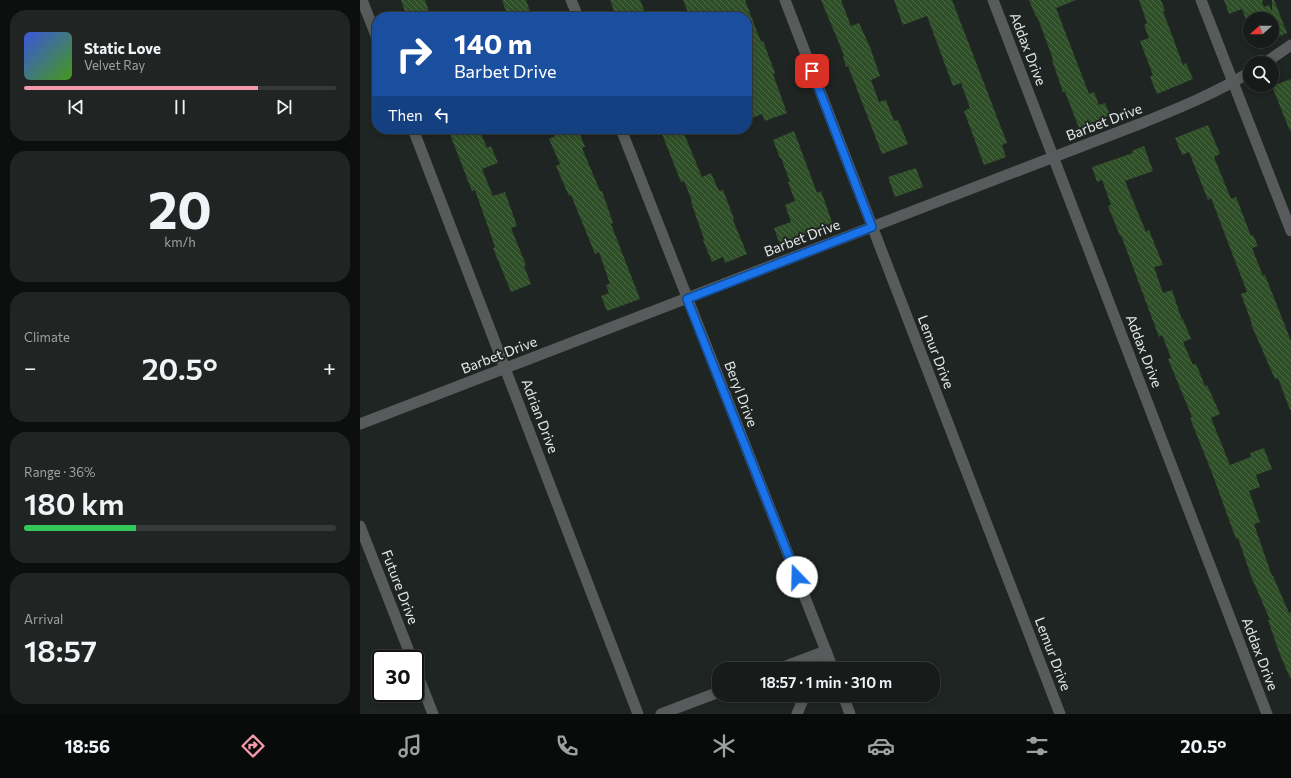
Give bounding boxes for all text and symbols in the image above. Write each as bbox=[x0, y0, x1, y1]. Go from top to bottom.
street label: Addax Drive bbox=[1007, 10, 1050, 88]
north arrow bbox=[1243, 12, 1279, 48]
map controls bbox=[1243, 12, 1279, 92]
text: 140 m bbox=[454, 26, 532, 60]
icon: right bbox=[388, 28, 440, 80]
text: Static Love bbox=[84, 39, 161, 57]
pin bbox=[795, 54, 829, 88]
button: search bbox=[1243, 56, 1279, 92]
text: Velvet Ray bbox=[84, 57, 145, 73]
text: Barbet Drive bbox=[454, 60, 557, 82]
icon: arrive bbox=[801, 60, 823, 82]
icon: previous bbox=[65, 96, 87, 118]
icon: pause bbox=[169, 96, 191, 118]
icon: next bbox=[273, 96, 295, 118]
street label: Barbet Drive bbox=[1064, 99, 1144, 144]
icon: left bbox=[431, 104, 453, 126]
text: Then bbox=[388, 106, 423, 124]
text: 20 bbox=[148, 176, 212, 240]
street label: Barbet Drive bbox=[762, 215, 842, 260]
text: km/h bbox=[164, 234, 196, 250]
street label: Addax Drive bbox=[1123, 312, 1166, 390]
street label: Lemur Drive bbox=[915, 313, 958, 391]
text: Climate bbox=[24, 329, 70, 345]
street label: Barbet Drive bbox=[459, 332, 539, 377]
text: 20.5° bbox=[142, 349, 218, 386]
text: − bbox=[24, 354, 37, 381]
text: + bbox=[323, 354, 336, 381]
street label: Beryl Drive bbox=[721, 358, 762, 429]
street label: Adrian Drive bbox=[518, 376, 562, 455]
text: Range · 36% bbox=[24, 464, 96, 480]
text: 180 km bbox=[24, 484, 124, 521]
street label: Future Drive bbox=[378, 547, 422, 626]
position arrow bbox=[776, 556, 818, 598]
text: Arrival bbox=[24, 611, 63, 627]
street label: Lemur Drive bbox=[1032, 615, 1075, 693]
street label: Addax Drive bbox=[1239, 615, 1282, 693]
text: 18:57 bbox=[24, 631, 97, 668]
speed limit sign: 30 bbox=[372, 650, 424, 702]
text: 18:57 · 1 min · 310 m bbox=[760, 673, 892, 691]
icon: directions bbox=[239, 732, 267, 760]
icon: music bbox=[396, 732, 424, 760]
icon: phone bbox=[553, 732, 581, 760]
icon: climate bbox=[710, 732, 738, 760]
icon: car bbox=[867, 732, 895, 760]
icon: filters bbox=[1023, 732, 1051, 760]
text: 18:56 bbox=[64, 735, 110, 757]
text: 20.5° bbox=[1180, 735, 1227, 757]

